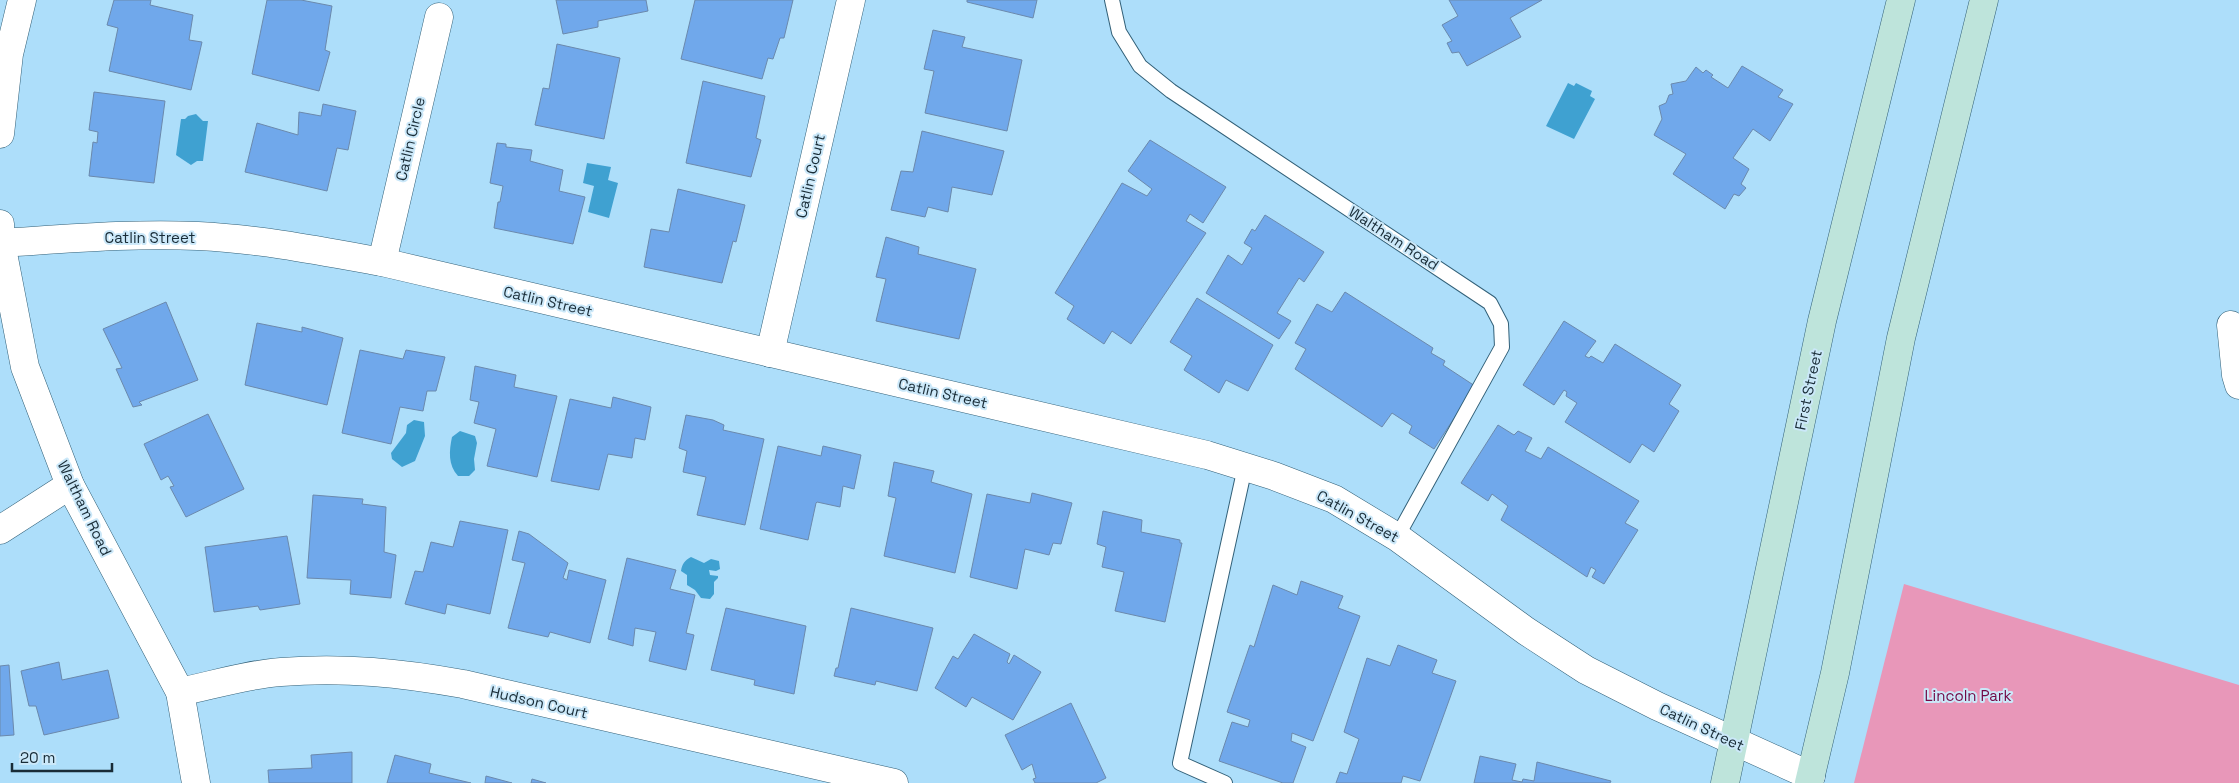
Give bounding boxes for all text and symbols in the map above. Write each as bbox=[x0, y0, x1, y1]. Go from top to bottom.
street label: Catlin Circle bbox=[391, 95, 429, 183]
street label: Catlin Court bbox=[791, 132, 829, 220]
street label: Waltham Road bbox=[1345, 202, 1443, 274]
street label: Catlin Street bbox=[105, 228, 196, 247]
street label: Catlin Street bbox=[502, 282, 595, 321]
street label: First Street bbox=[1790, 348, 1826, 432]
street label: Catlin Street bbox=[897, 374, 990, 413]
street label: Waltham Road bbox=[54, 457, 116, 559]
street label: Catlin Street bbox=[1314, 486, 1402, 546]
street label: Hudson Court bbox=[488, 682, 590, 722]
park label: Lincoln Park bbox=[1924, 686, 2012, 705]
street label: Catlin Street bbox=[1657, 699, 1747, 755]
scale bar bbox=[12, 740, 112, 772]
text: 20 m bbox=[20, 748, 55, 767]

